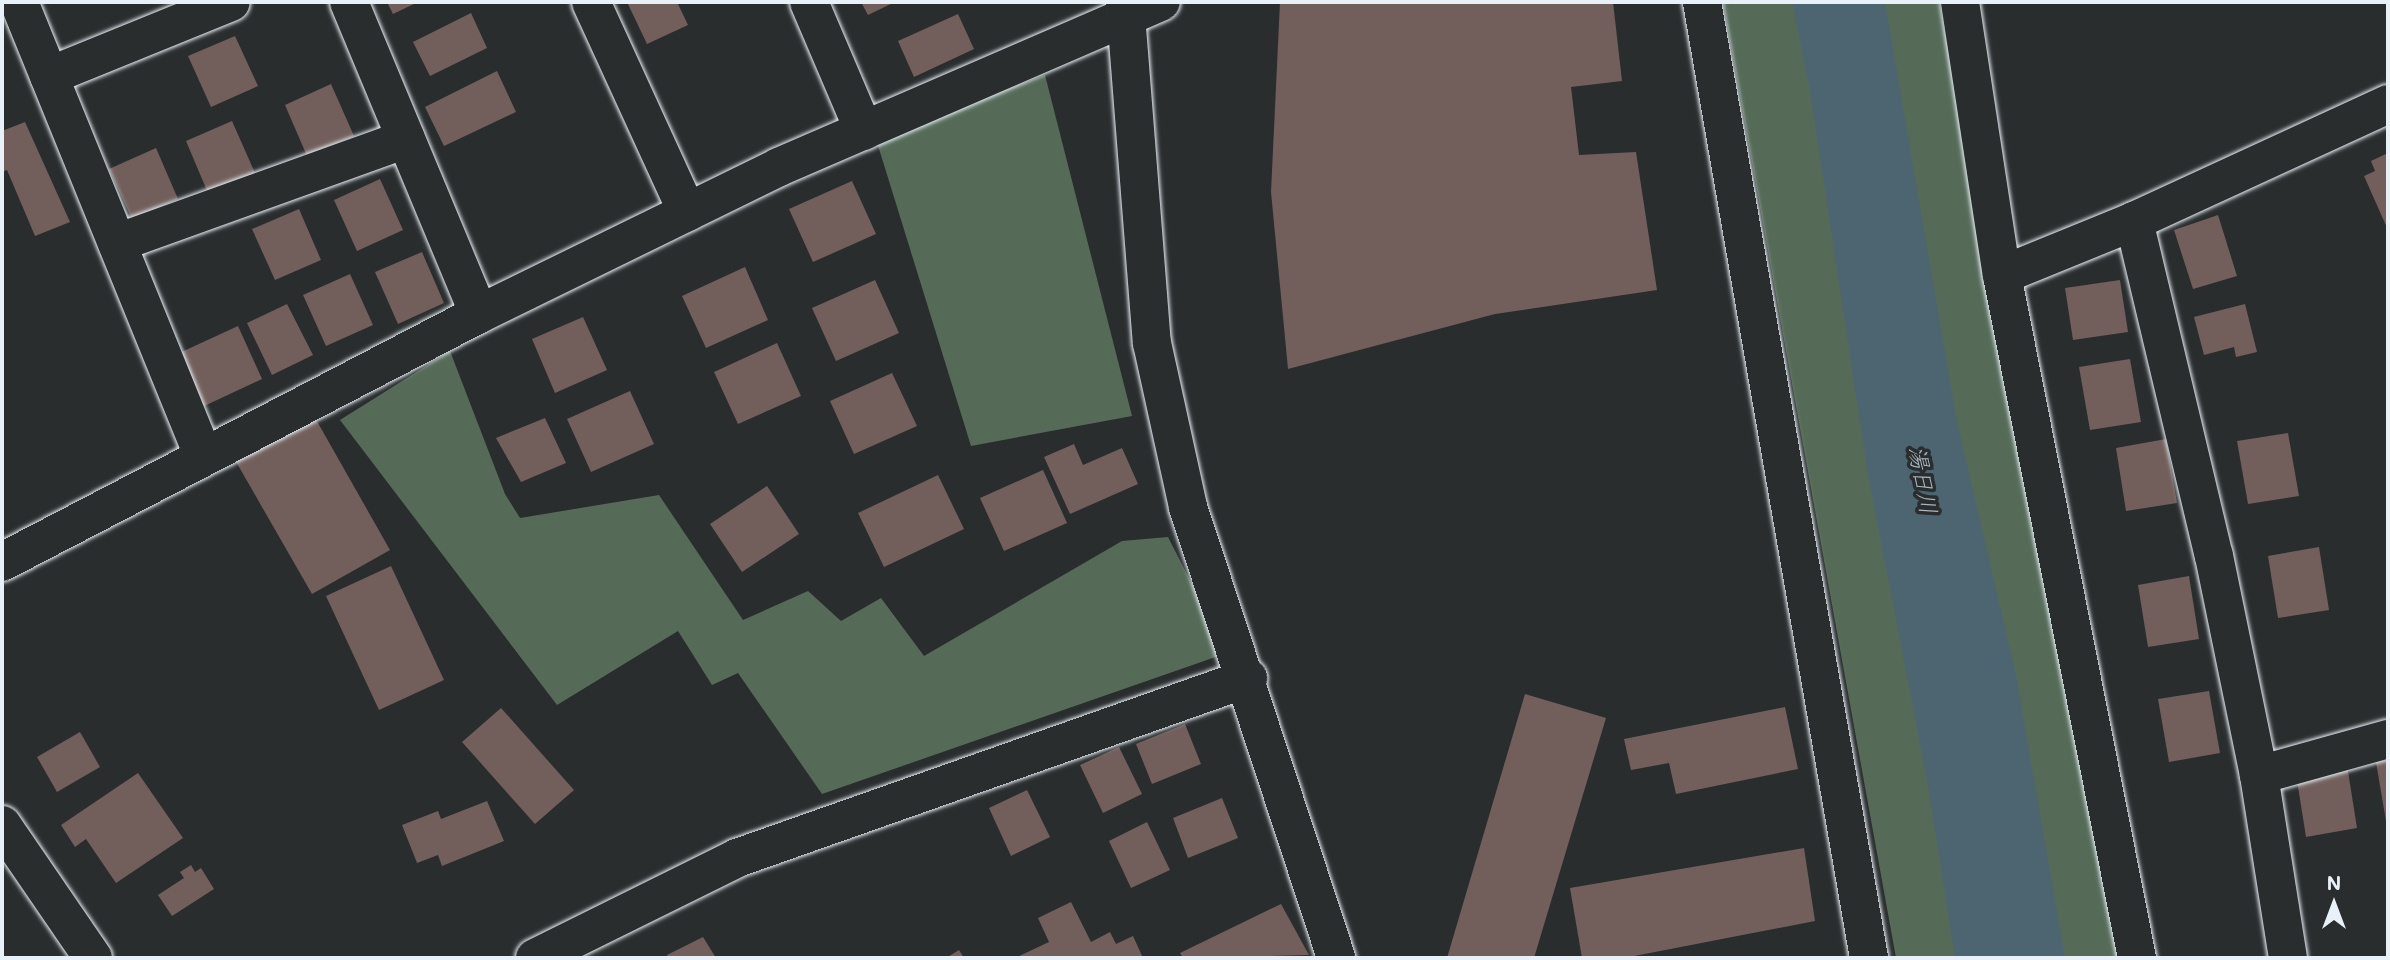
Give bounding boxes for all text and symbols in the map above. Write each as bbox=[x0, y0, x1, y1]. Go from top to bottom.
water label: 湯日川 bbox=[1904, 444, 1944, 516]
north arrow bbox=[2299, 869, 2369, 939]
text: N bbox=[2327, 870, 2341, 895]

